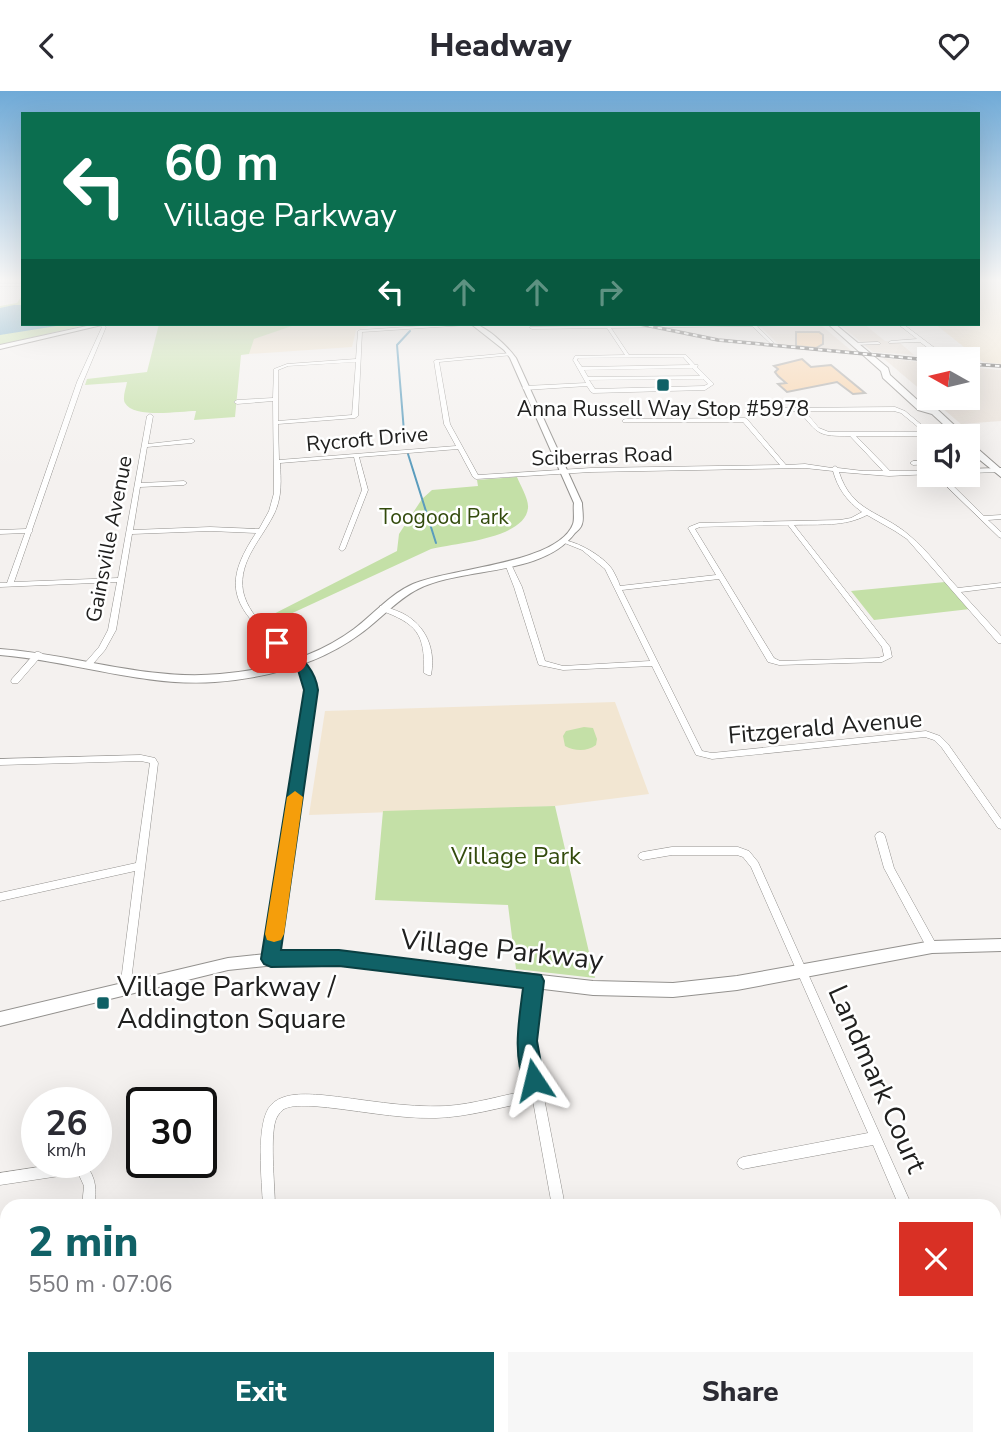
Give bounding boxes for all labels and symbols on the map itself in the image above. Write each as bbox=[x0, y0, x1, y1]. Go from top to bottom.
north arrow bbox=[917, 347, 980, 409]
marker: Anna Russell Way Stop #5978 bbox=[655, 377, 671, 393]
place label: Anna Russell Way Stop #5978 bbox=[517, 395, 809, 423]
street label: Rycroft Drive bbox=[305, 420, 429, 458]
street label: Sciberras Road bbox=[531, 440, 673, 472]
street label: Gainsville Avenue bbox=[79, 453, 139, 625]
park label: Toogood Park bbox=[379, 503, 509, 531]
pin bbox=[247, 613, 307, 673]
street label: Fitzgerald Avenue bbox=[727, 703, 923, 751]
park label: Village Park bbox=[450, 840, 582, 872]
street label: Village Parkway bbox=[398, 920, 606, 980]
place label: Village Parkway / Addington Square bbox=[116, 968, 346, 1038]
street label: Landmark Court bbox=[819, 979, 936, 1179]
marker: Village Parkway / Addington Square bbox=[95, 995, 111, 1011]
position arrow bbox=[497, 1043, 571, 1117]
speed limit sign: 30 bbox=[126, 1087, 217, 1178]

